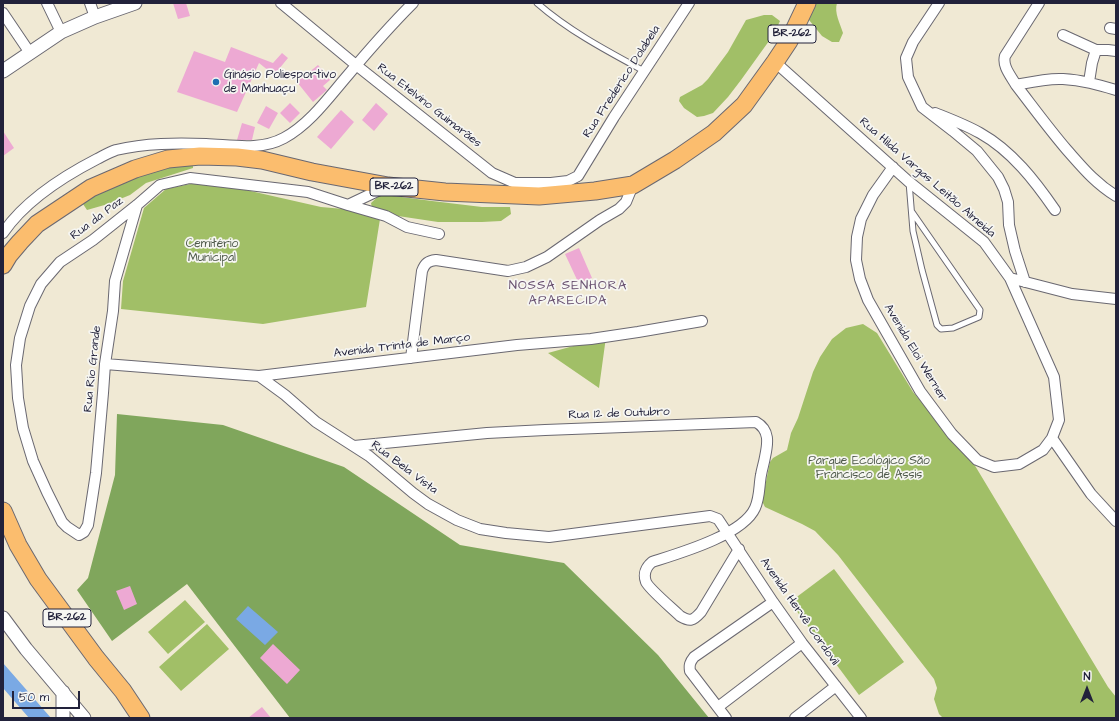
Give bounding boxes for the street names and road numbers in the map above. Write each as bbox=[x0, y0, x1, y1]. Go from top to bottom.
street label: Rua Frederico Dolabela bbox=[580, 23, 664, 141]
road number: BR-262 bbox=[768, 25, 816, 43]
street label: Rua Etelvino Guimarães bbox=[374, 61, 484, 151]
street label: Rua Hilda Vargas Leitão Almeida bbox=[856, 115, 998, 241]
road number: BR-262 bbox=[370, 178, 418, 196]
street label: Rua da Paz bbox=[68, 194, 126, 244]
street label: Avenida Eloi Werner bbox=[880, 302, 950, 404]
street label: Rua Rio Grande bbox=[81, 325, 105, 413]
street label: Avenida Trinta de Março bbox=[333, 330, 471, 362]
street label: Rua 12 de Outubro bbox=[568, 405, 670, 423]
street label: Rua Bela Vista bbox=[368, 438, 440, 498]
street label: Avenida Hervê Cordovil bbox=[756, 555, 842, 669]
road number: BR-262 bbox=[43, 609, 91, 627]

